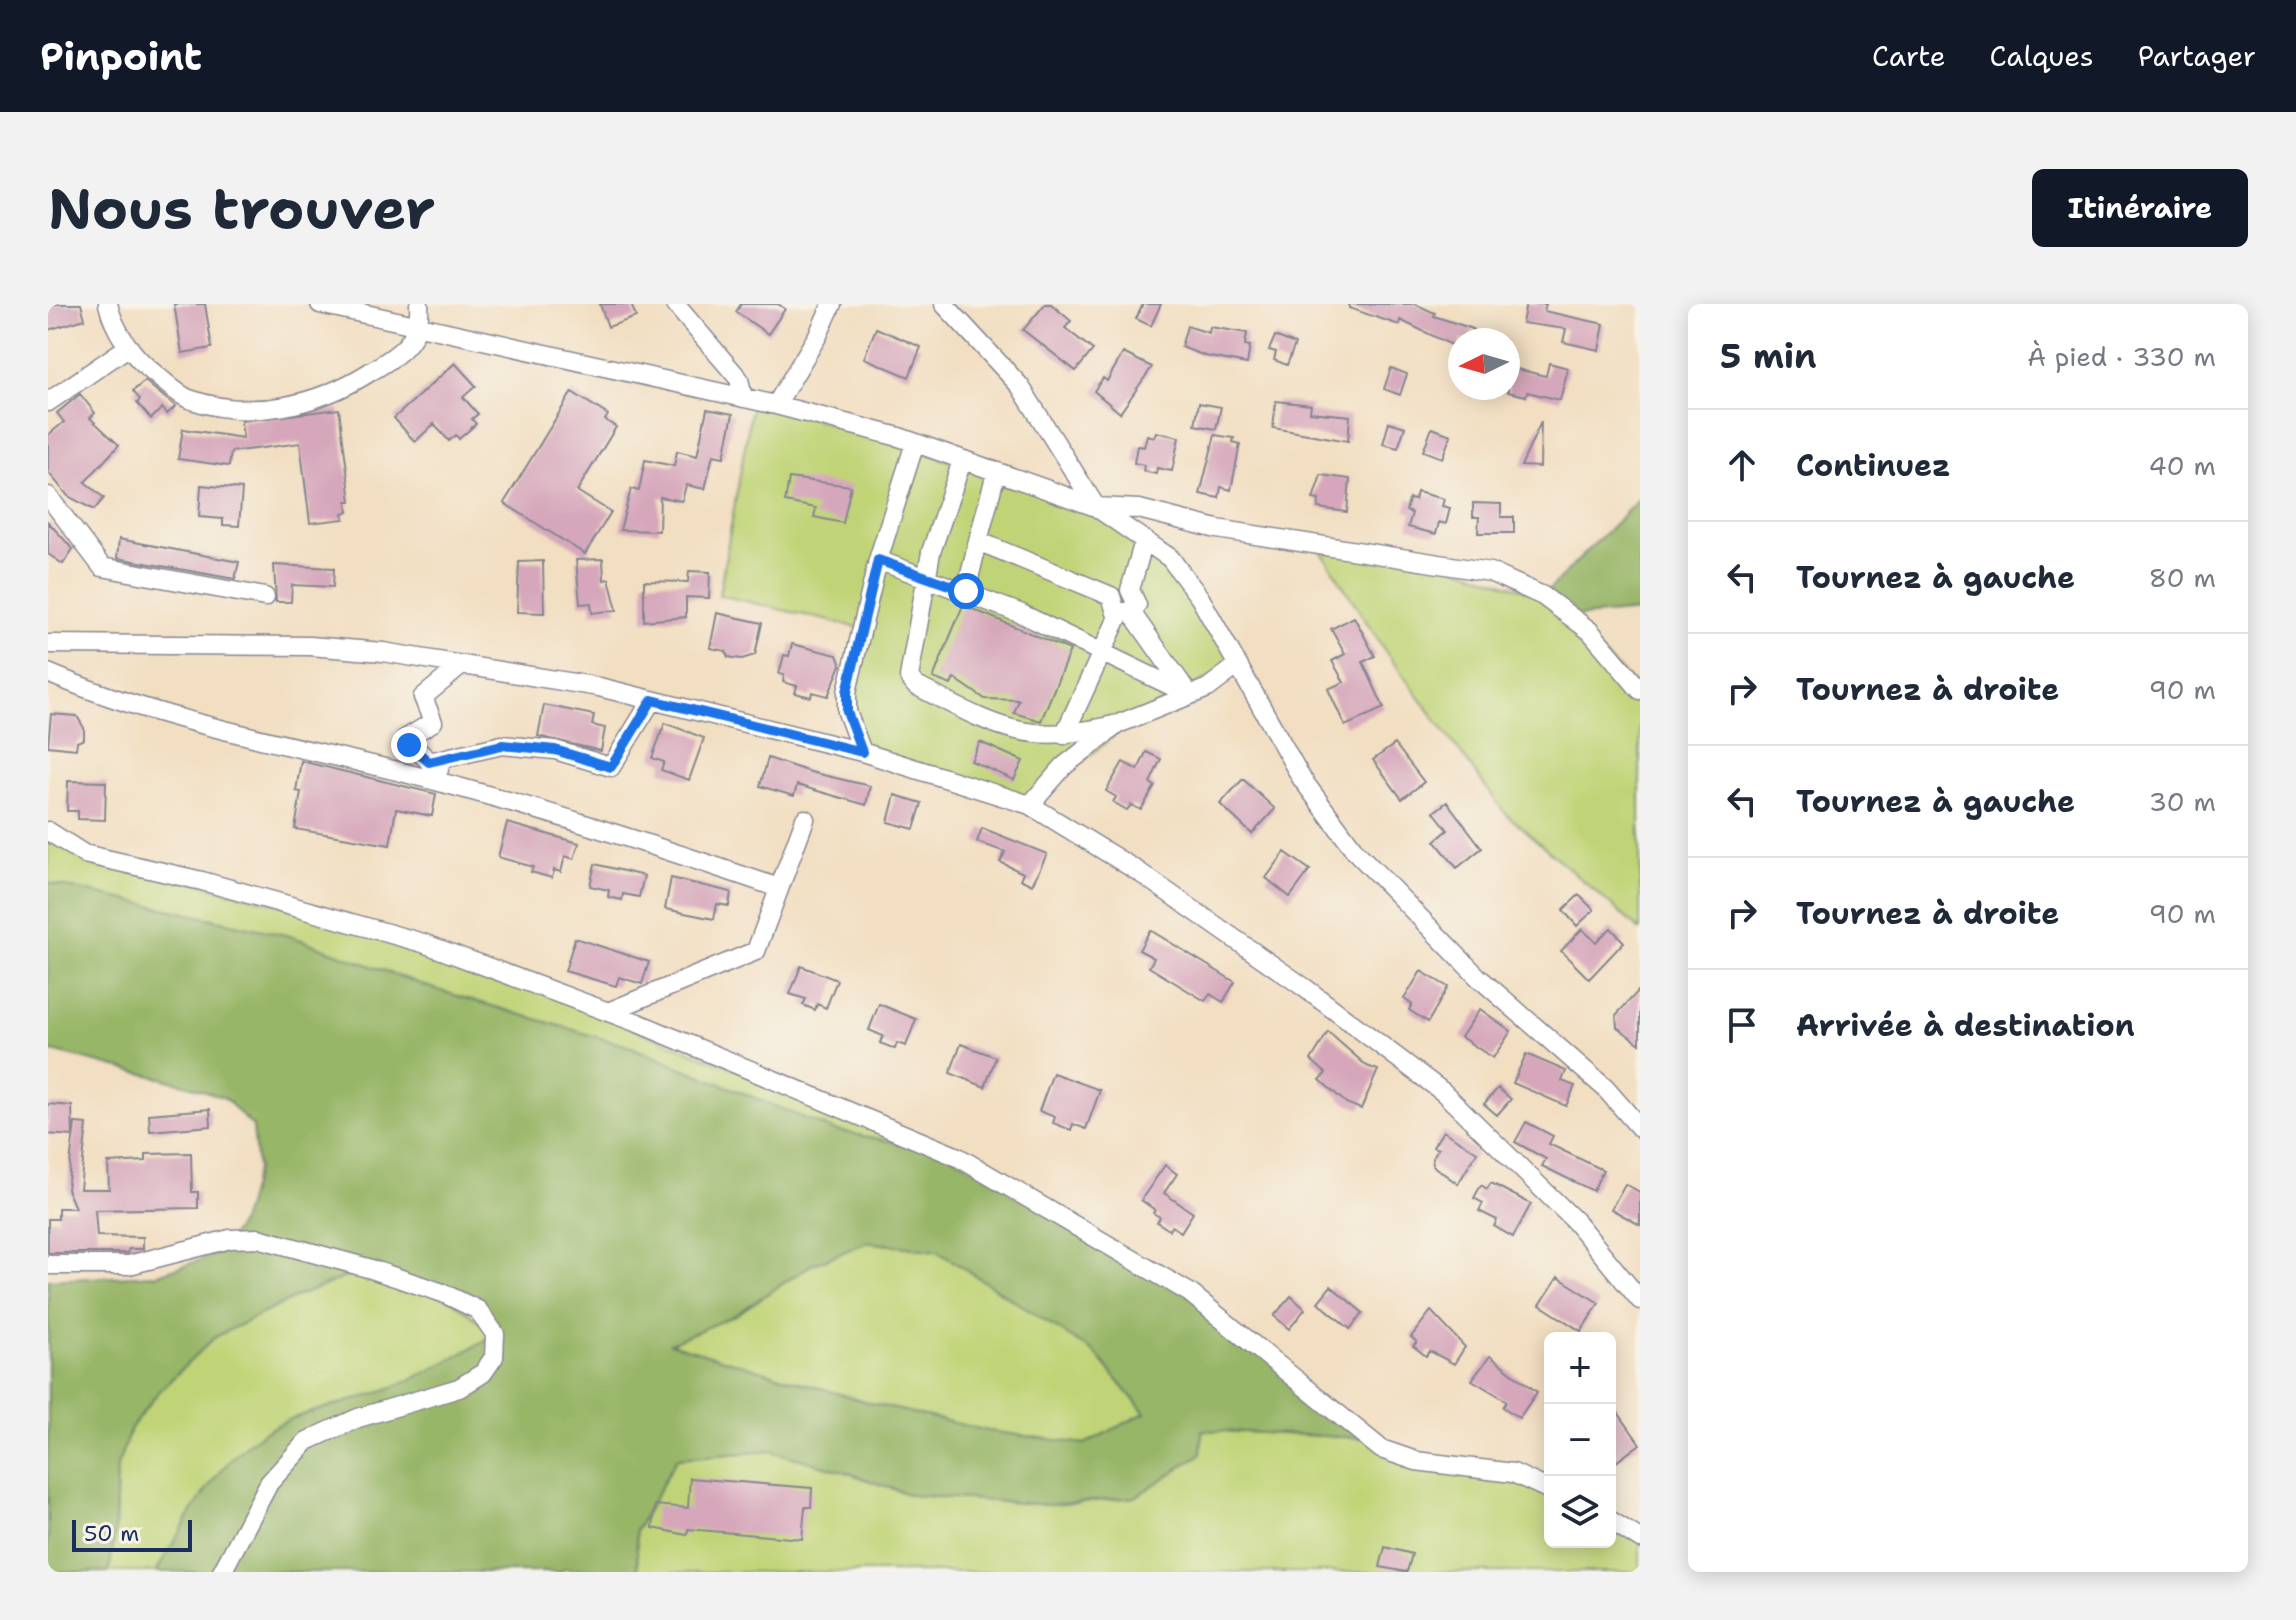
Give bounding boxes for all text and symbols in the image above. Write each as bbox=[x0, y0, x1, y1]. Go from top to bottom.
text: Pinpoint bbox=[40, 31, 202, 82]
text: Carte bbox=[1872, 37, 1945, 75]
text: Calques bbox=[1989, 37, 2094, 75]
text: Partager bbox=[2138, 37, 2256, 75]
button: Itinéraire bbox=[2032, 169, 2248, 247]
text: Nous trouver bbox=[48, 171, 435, 246]
north arrow bbox=[1448, 328, 1520, 400]
text: 5 min bbox=[1720, 333, 1817, 379]
text: À pied · 330 m bbox=[2027, 339, 2216, 374]
icon: ahead bbox=[1720, 443, 1764, 487]
text: Continuez bbox=[1796, 445, 1951, 486]
text: 40 m bbox=[2149, 448, 2216, 483]
icon: left bbox=[1720, 555, 1764, 599]
text: Tournez à gauche bbox=[1796, 557, 2075, 598]
text: 80 m bbox=[2149, 560, 2216, 595]
route start bbox=[948, 573, 984, 609]
icon: right bbox=[1720, 667, 1764, 711]
text: Tournez à droite bbox=[1796, 669, 2059, 710]
text: 90 m bbox=[2149, 672, 2216, 707]
route end bbox=[391, 727, 427, 763]
icon: left bbox=[1720, 779, 1764, 823]
text: Tournez à gauche bbox=[1796, 781, 2075, 822]
text: 30 m bbox=[2149, 784, 2216, 819]
icon: right bbox=[1720, 891, 1764, 935]
text: Tournez à droite bbox=[1796, 893, 2059, 934]
text: 90 m bbox=[2149, 896, 2216, 931]
icon: arrive bbox=[1720, 1003, 1764, 1047]
text: Arrivée à destination bbox=[1796, 1005, 2135, 1046]
map controls bbox=[1544, 1332, 1616, 1548]
button: + bbox=[1544, 1332, 1616, 1404]
button: − bbox=[1544, 1404, 1616, 1476]
button: layers bbox=[1544, 1476, 1616, 1548]
scale bar bbox=[72, 1516, 192, 1552]
text: 50 m bbox=[84, 1519, 139, 1548]

